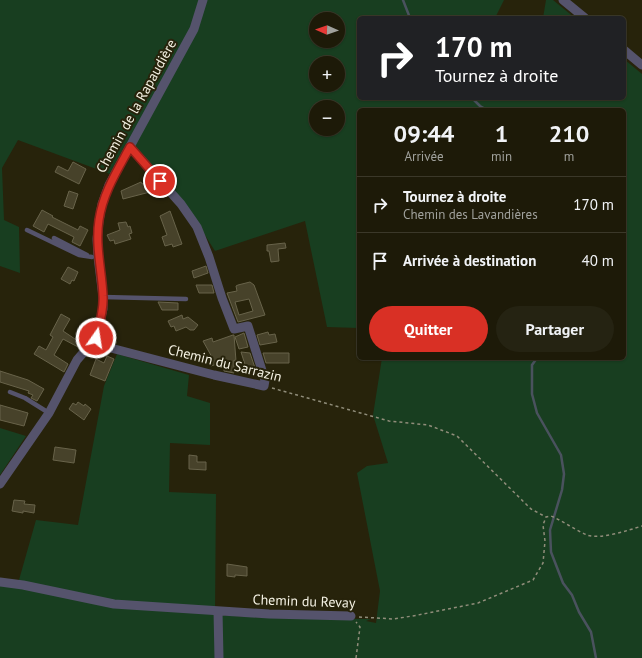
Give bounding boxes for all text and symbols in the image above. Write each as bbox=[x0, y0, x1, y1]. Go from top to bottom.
north arrow bbox=[309, 12, 345, 48]
map controls bbox=[309, 12, 345, 136]
text: 170 m bbox=[435, 28, 512, 65]
icon: right bbox=[369, 32, 421, 84]
street label: Chemin de la Rapaudière bbox=[92, 36, 180, 176]
button: + bbox=[309, 56, 345, 92]
text: Tournez à droite bbox=[435, 64, 558, 87]
button: − bbox=[309, 100, 345, 136]
text: 09:44 bbox=[394, 118, 454, 149]
text: 1 bbox=[495, 118, 508, 149]
text: 210 bbox=[549, 118, 589, 149]
text: Arrivée bbox=[404, 148, 444, 165]
text: min bbox=[491, 148, 512, 165]
text: m bbox=[564, 148, 574, 165]
pin bbox=[143, 164, 177, 198]
icon: arrive bbox=[149, 170, 171, 192]
text: Tournez à droite bbox=[403, 187, 506, 206]
icon: right bbox=[369, 194, 391, 216]
text: 170 m bbox=[573, 195, 614, 214]
text: Chemin des Lavandières bbox=[403, 206, 538, 223]
icon: arrive bbox=[369, 250, 391, 272]
text: Arrivée à destination bbox=[403, 251, 536, 270]
text: 40 m bbox=[581, 251, 614, 270]
button: Quitter bbox=[369, 306, 488, 352]
button: Partager bbox=[496, 306, 614, 352]
position arrow bbox=[75, 317, 117, 359]
street label: Chemin du Sarrazin bbox=[166, 340, 284, 386]
street label: Chemin du Revay bbox=[252, 590, 356, 612]

